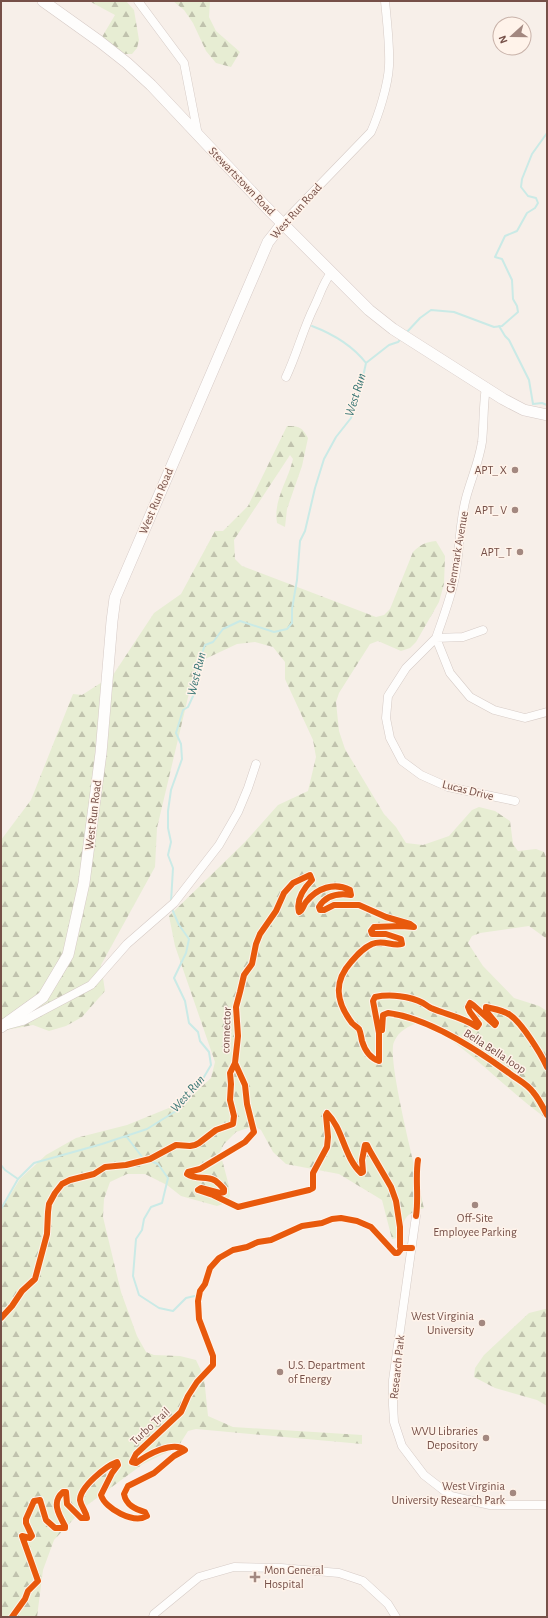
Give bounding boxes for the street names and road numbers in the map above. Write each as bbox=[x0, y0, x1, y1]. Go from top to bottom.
street label: Stewartstown Road bbox=[206, 145, 278, 217]
street label: West Run Road bbox=[268, 181, 324, 241]
street label: West Run Road bbox=[137, 466, 175, 536]
street label: Glenmark Avenue bbox=[444, 510, 470, 594]
street label: Lucas Drive bbox=[441, 778, 495, 802]
street label: West Run Road bbox=[83, 779, 103, 851]
street label: connector bbox=[219, 1007, 233, 1053]
street label: Bella Bella loop bbox=[462, 1027, 528, 1075]
street label: Research Park bbox=[388, 1334, 406, 1400]
street label: Turbo Trail bbox=[128, 1405, 172, 1447]

